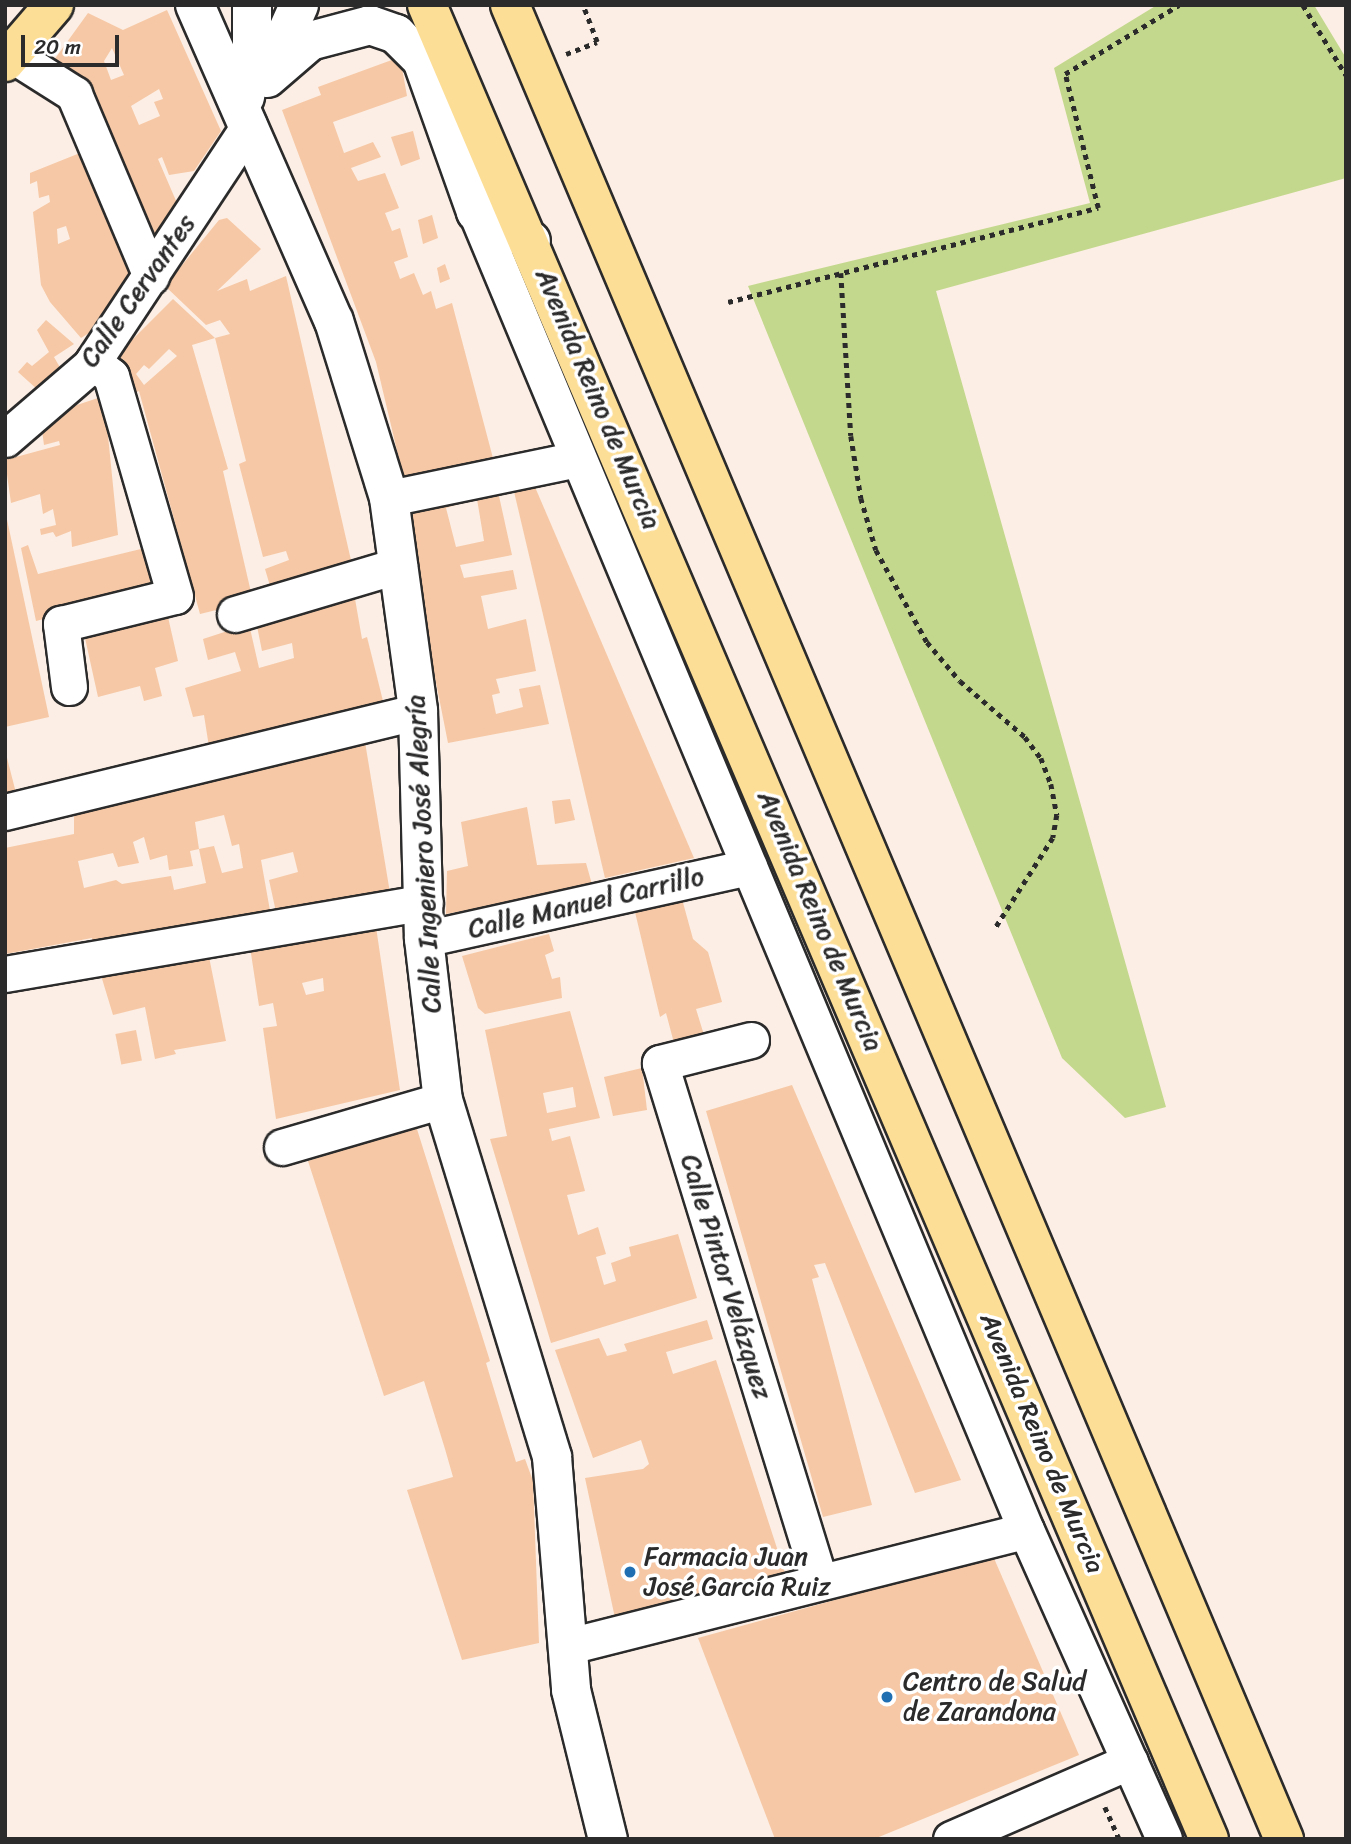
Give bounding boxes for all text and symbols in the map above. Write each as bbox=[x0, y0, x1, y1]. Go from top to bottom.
scale bar bbox=[24, 21, 122, 65]
text: 20 m bbox=[34, 28, 81, 66]
street label: Calle Cervantes bbox=[74, 208, 202, 374]
street label: Avenida Reino de Murcia bbox=[529, 264, 667, 534]
street label: Calle Ingeniero José Alegría bbox=[400, 694, 448, 1014]
street label: Avenida Reino de Murcia bbox=[751, 786, 889, 1056]
street label: Calle Manuel Carrillo bbox=[466, 861, 706, 945]
street label: Calle Pintor Velázquez bbox=[674, 1151, 778, 1403]
street label: Avenida Reino de Murcia bbox=[973, 1308, 1111, 1578]
place label: Farmacia Juan José García Ruiz bbox=[644, 1541, 831, 1602]
marker: Farmacia Juan José García Ruiz bbox=[622, 1564, 638, 1580]
place label: Centro de Salud de Zarandona bbox=[903, 1666, 1087, 1728]
marker: Centro de Salud de Zarandona bbox=[877, 1687, 897, 1707]

